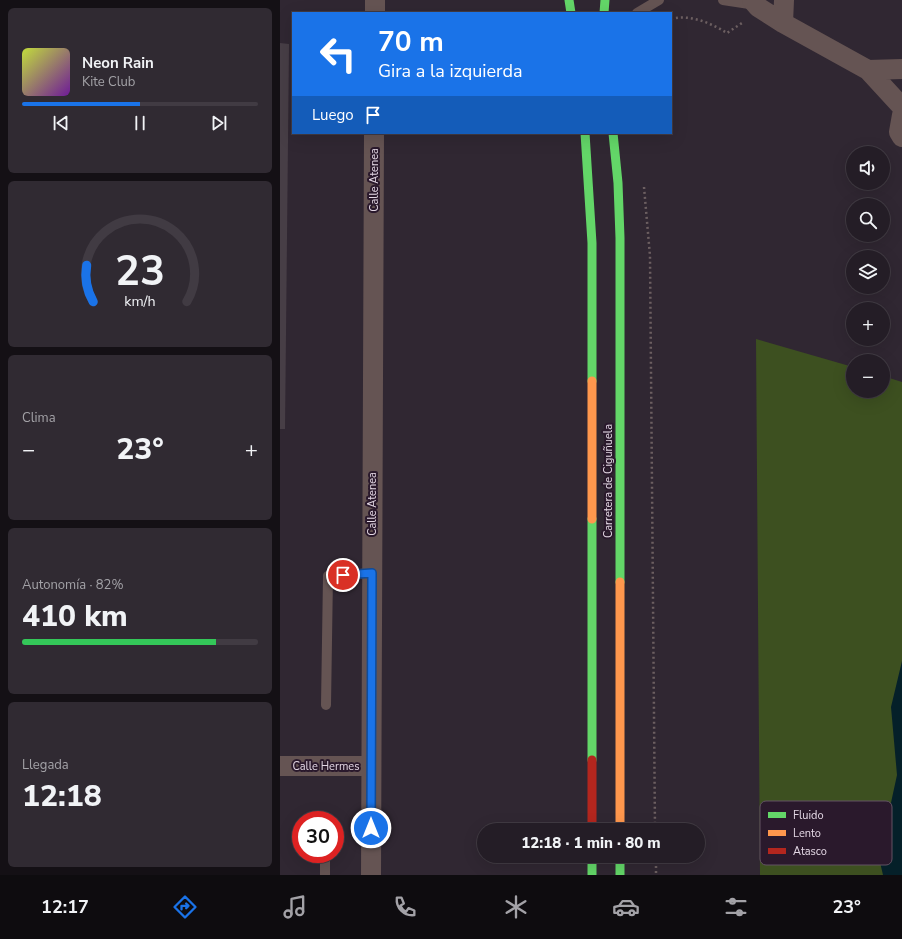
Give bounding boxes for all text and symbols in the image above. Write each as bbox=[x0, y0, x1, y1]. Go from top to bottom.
text: 70 m bbox=[378, 23, 444, 61]
icon: left bbox=[312, 28, 364, 80]
text: Neon Rain bbox=[82, 53, 154, 73]
text: Gira a la izquierda bbox=[378, 59, 522, 83]
text: Kite Club bbox=[82, 73, 135, 91]
icon: arrive bbox=[362, 104, 384, 126]
text: Luego bbox=[312, 105, 354, 125]
icon: previous bbox=[50, 112, 72, 134]
icon: pause bbox=[129, 112, 151, 134]
icon: next bbox=[208, 112, 230, 134]
map controls bbox=[846, 146, 890, 398]
button: sound bbox=[846, 146, 890, 190]
street label: Calle Atenea bbox=[367, 148, 382, 212]
button: search bbox=[846, 198, 890, 242]
text: 23 bbox=[115, 243, 165, 300]
button: layers bbox=[846, 250, 890, 294]
text: km/h bbox=[124, 292, 156, 311]
button: + bbox=[846, 302, 890, 346]
button: − bbox=[846, 354, 890, 398]
text: Clima bbox=[22, 409, 56, 427]
street label: Carretera de Ciguñuela bbox=[601, 424, 616, 538]
text: 23° bbox=[116, 429, 164, 470]
text: − bbox=[22, 435, 35, 465]
text: + bbox=[245, 435, 258, 465]
street label: Calle Atenea bbox=[365, 472, 380, 536]
pin bbox=[326, 558, 360, 592]
icon: arrive bbox=[332, 564, 354, 586]
text: Autonomía · 82% bbox=[22, 576, 123, 594]
text: 410 km bbox=[22, 596, 128, 637]
text: Llegada bbox=[22, 756, 69, 774]
street label: Calle Hermes bbox=[293, 759, 359, 774]
text: 12:18 bbox=[22, 776, 102, 817]
legend bbox=[760, 801, 892, 865]
position arrow bbox=[350, 807, 392, 849]
text: Fluido bbox=[793, 808, 824, 823]
speed limit sign: 30 bbox=[292, 811, 344, 863]
text: Lento bbox=[793, 826, 821, 841]
text: 12:18 · 1 min · 80 m bbox=[521, 833, 661, 853]
text: Atasco bbox=[793, 844, 827, 859]
icon: directions bbox=[171, 893, 199, 921]
icon: music bbox=[281, 893, 309, 921]
icon: phone bbox=[391, 893, 419, 921]
icon: climate bbox=[502, 893, 530, 921]
icon: car bbox=[612, 893, 640, 921]
icon: filters bbox=[722, 893, 750, 921]
text: 12:17 bbox=[41, 895, 89, 919]
text: 23° bbox=[832, 895, 861, 919]

